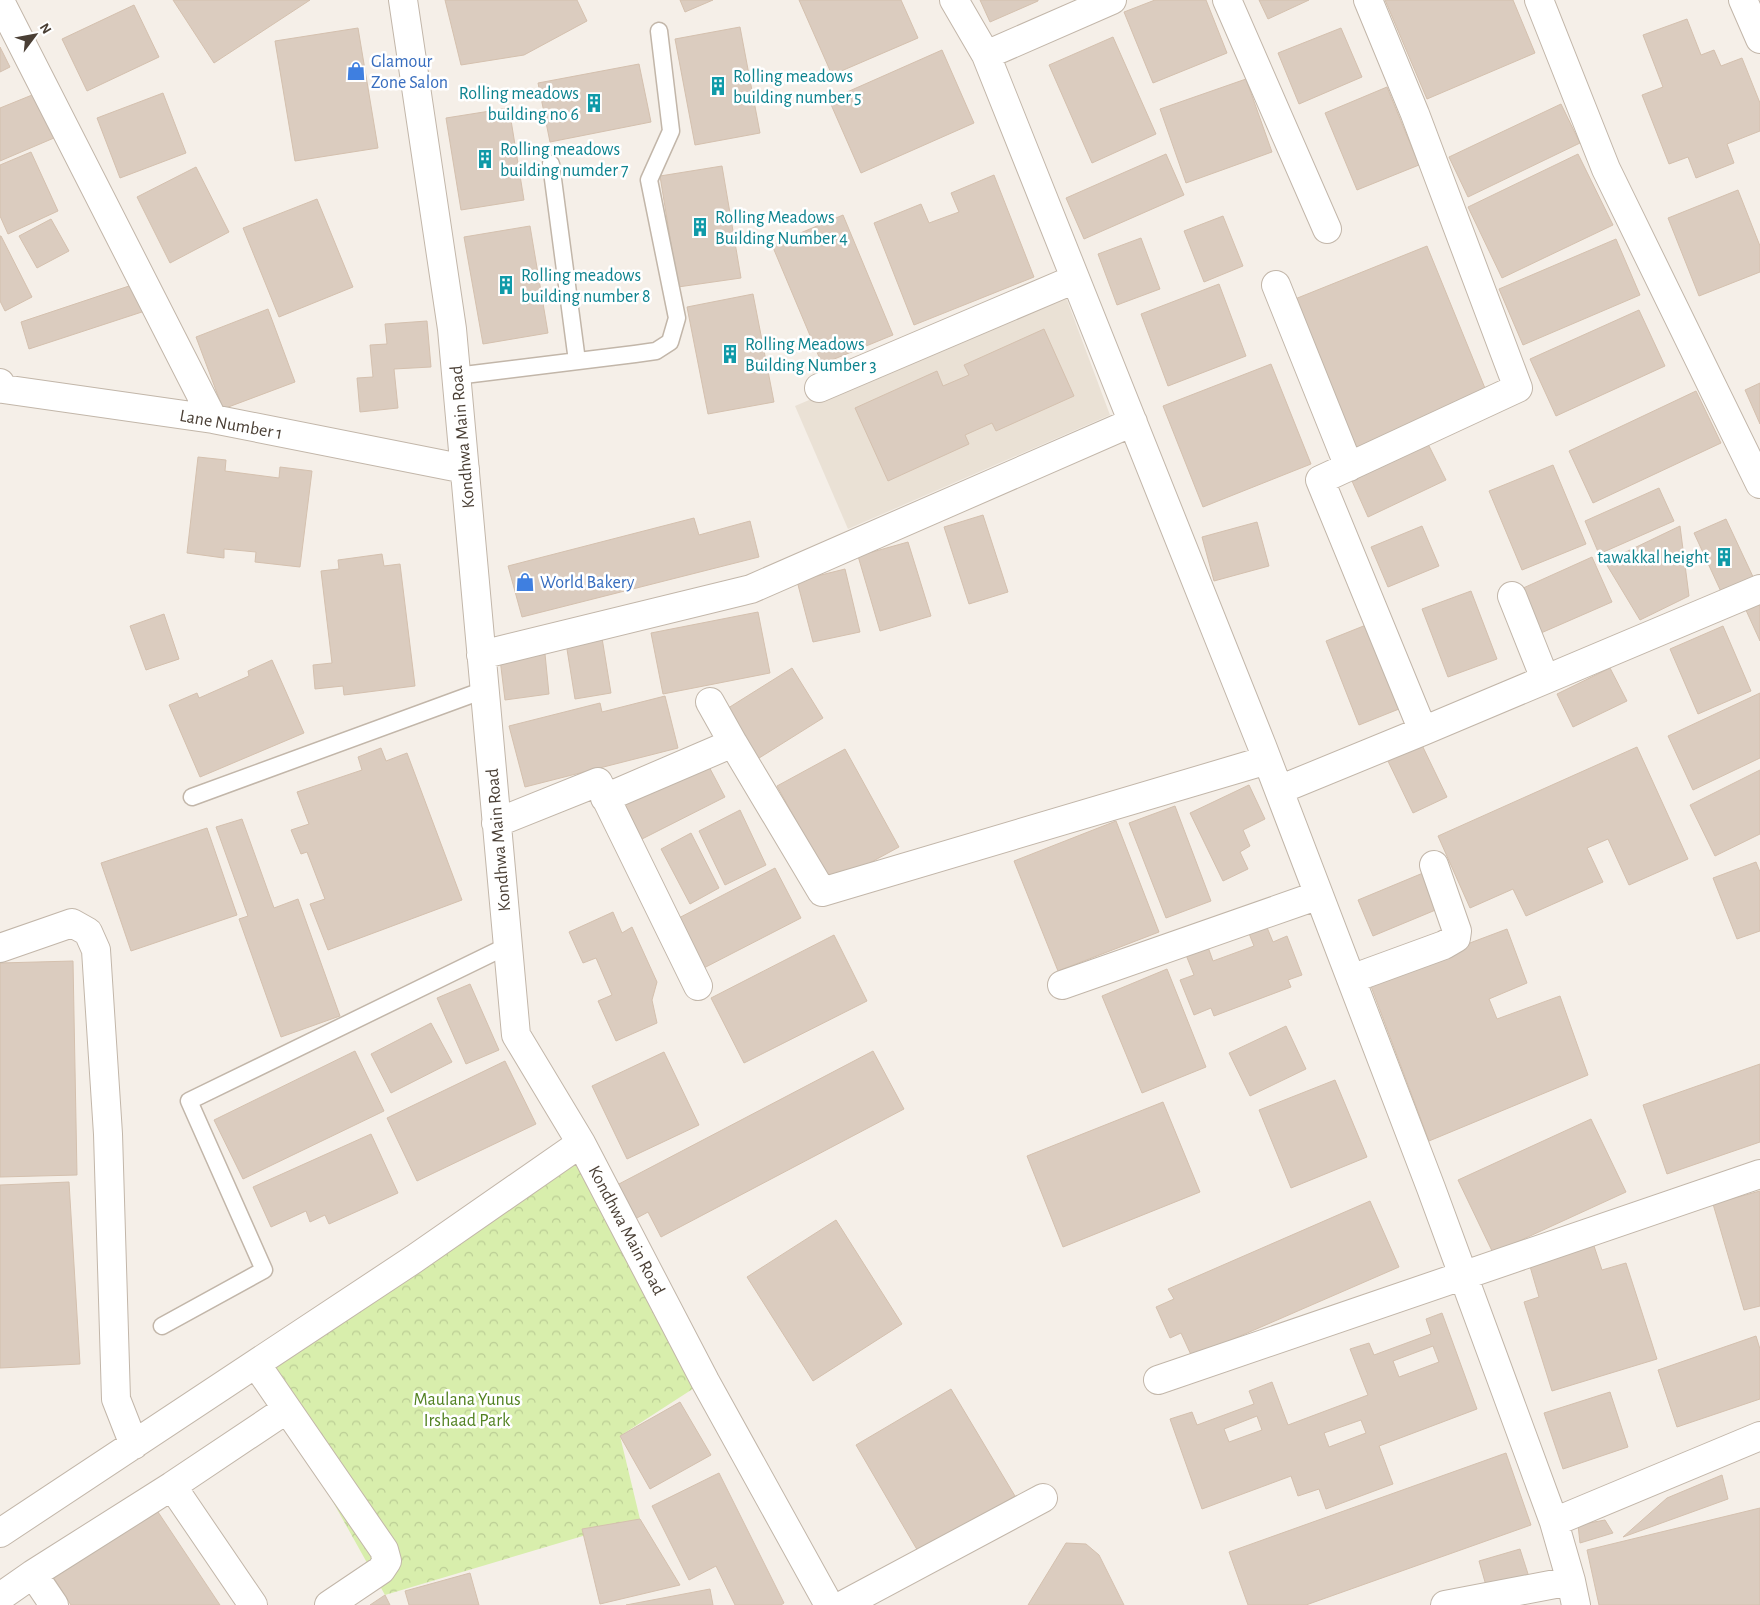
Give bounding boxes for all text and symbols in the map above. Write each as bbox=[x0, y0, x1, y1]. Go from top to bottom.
north arrow bbox=[10, 10, 60, 60]
text: N bbox=[37, 21, 54, 36]
place label: Glamour Zone Salon bbox=[371, 53, 448, 92]
shop icon: Glamour Zone Salon bbox=[345, 60, 367, 82]
place label: Rolling meadows building number 5 bbox=[733, 68, 861, 107]
building icon: Rolling meadows building number 5 bbox=[707, 75, 729, 97]
place label: Rolling meadows building no 6 bbox=[459, 85, 579, 124]
building icon: Rolling meadows building no 6 bbox=[583, 92, 605, 114]
place label: Rolling meadows building numder 7 bbox=[500, 141, 629, 180]
building icon: Rolling meadows building numder 7 bbox=[474, 148, 496, 170]
place label: Rolling Meadows Building Number 4 bbox=[715, 209, 848, 248]
building icon: Rolling Meadows Building Number 4 bbox=[689, 216, 711, 238]
place label: Rolling meadows building number 8 bbox=[521, 267, 651, 306]
building icon: Rolling meadows building number 8 bbox=[495, 274, 517, 296]
place label: Rolling Meadows Building Number 3 bbox=[745, 336, 877, 375]
building icon: Rolling Meadows Building Number 3 bbox=[719, 343, 741, 365]
street label: Kondhwa Main Road bbox=[448, 365, 478, 509]
street label: Lane Number 1 bbox=[178, 407, 284, 443]
building icon: tawakkal height bbox=[1713, 546, 1735, 568]
place label: tawakkal height bbox=[1597, 549, 1709, 567]
shop icon: World Bakery bbox=[514, 571, 536, 593]
place label: World Bakery bbox=[540, 574, 635, 592]
street label: Kondhwa Main Road bbox=[484, 768, 514, 912]
street label: Kondhwa Main Road bbox=[584, 1163, 668, 1298]
park label: Maulana Yunus Irshaad Park bbox=[413, 1391, 521, 1430]

